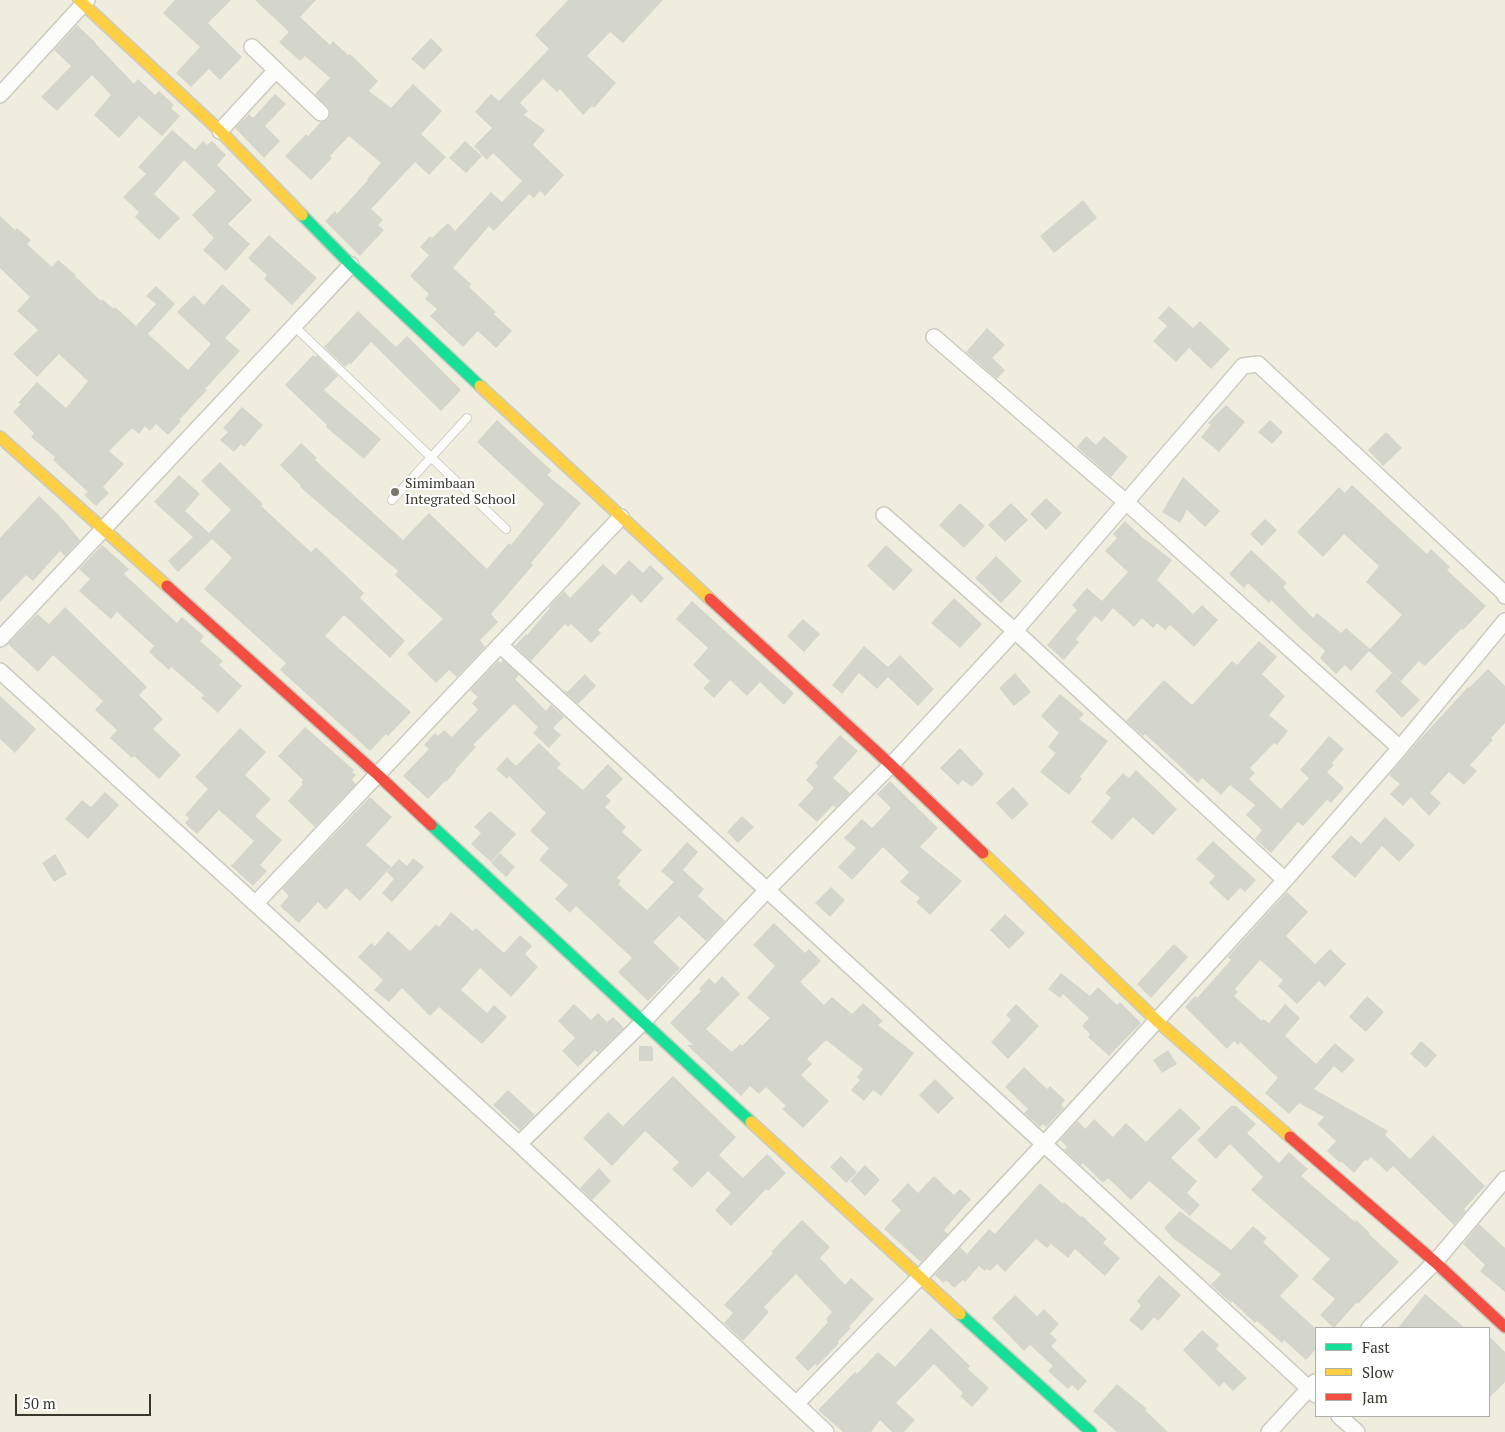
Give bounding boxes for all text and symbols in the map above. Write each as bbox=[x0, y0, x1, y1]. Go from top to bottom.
place label: Simimbaan Integrated School bbox=[405, 476, 516, 508]
marker: Simimbaan Integrated School bbox=[389, 486, 401, 498]
legend bbox=[1315, 1327, 1490, 1417]
text: Fast bbox=[1362, 1337, 1390, 1357]
text: Slow bbox=[1362, 1362, 1394, 1382]
scale bar bbox=[18, 1384, 154, 1416]
text: Jam bbox=[1362, 1387, 1388, 1407]
text: 50 m bbox=[23, 1393, 56, 1413]

